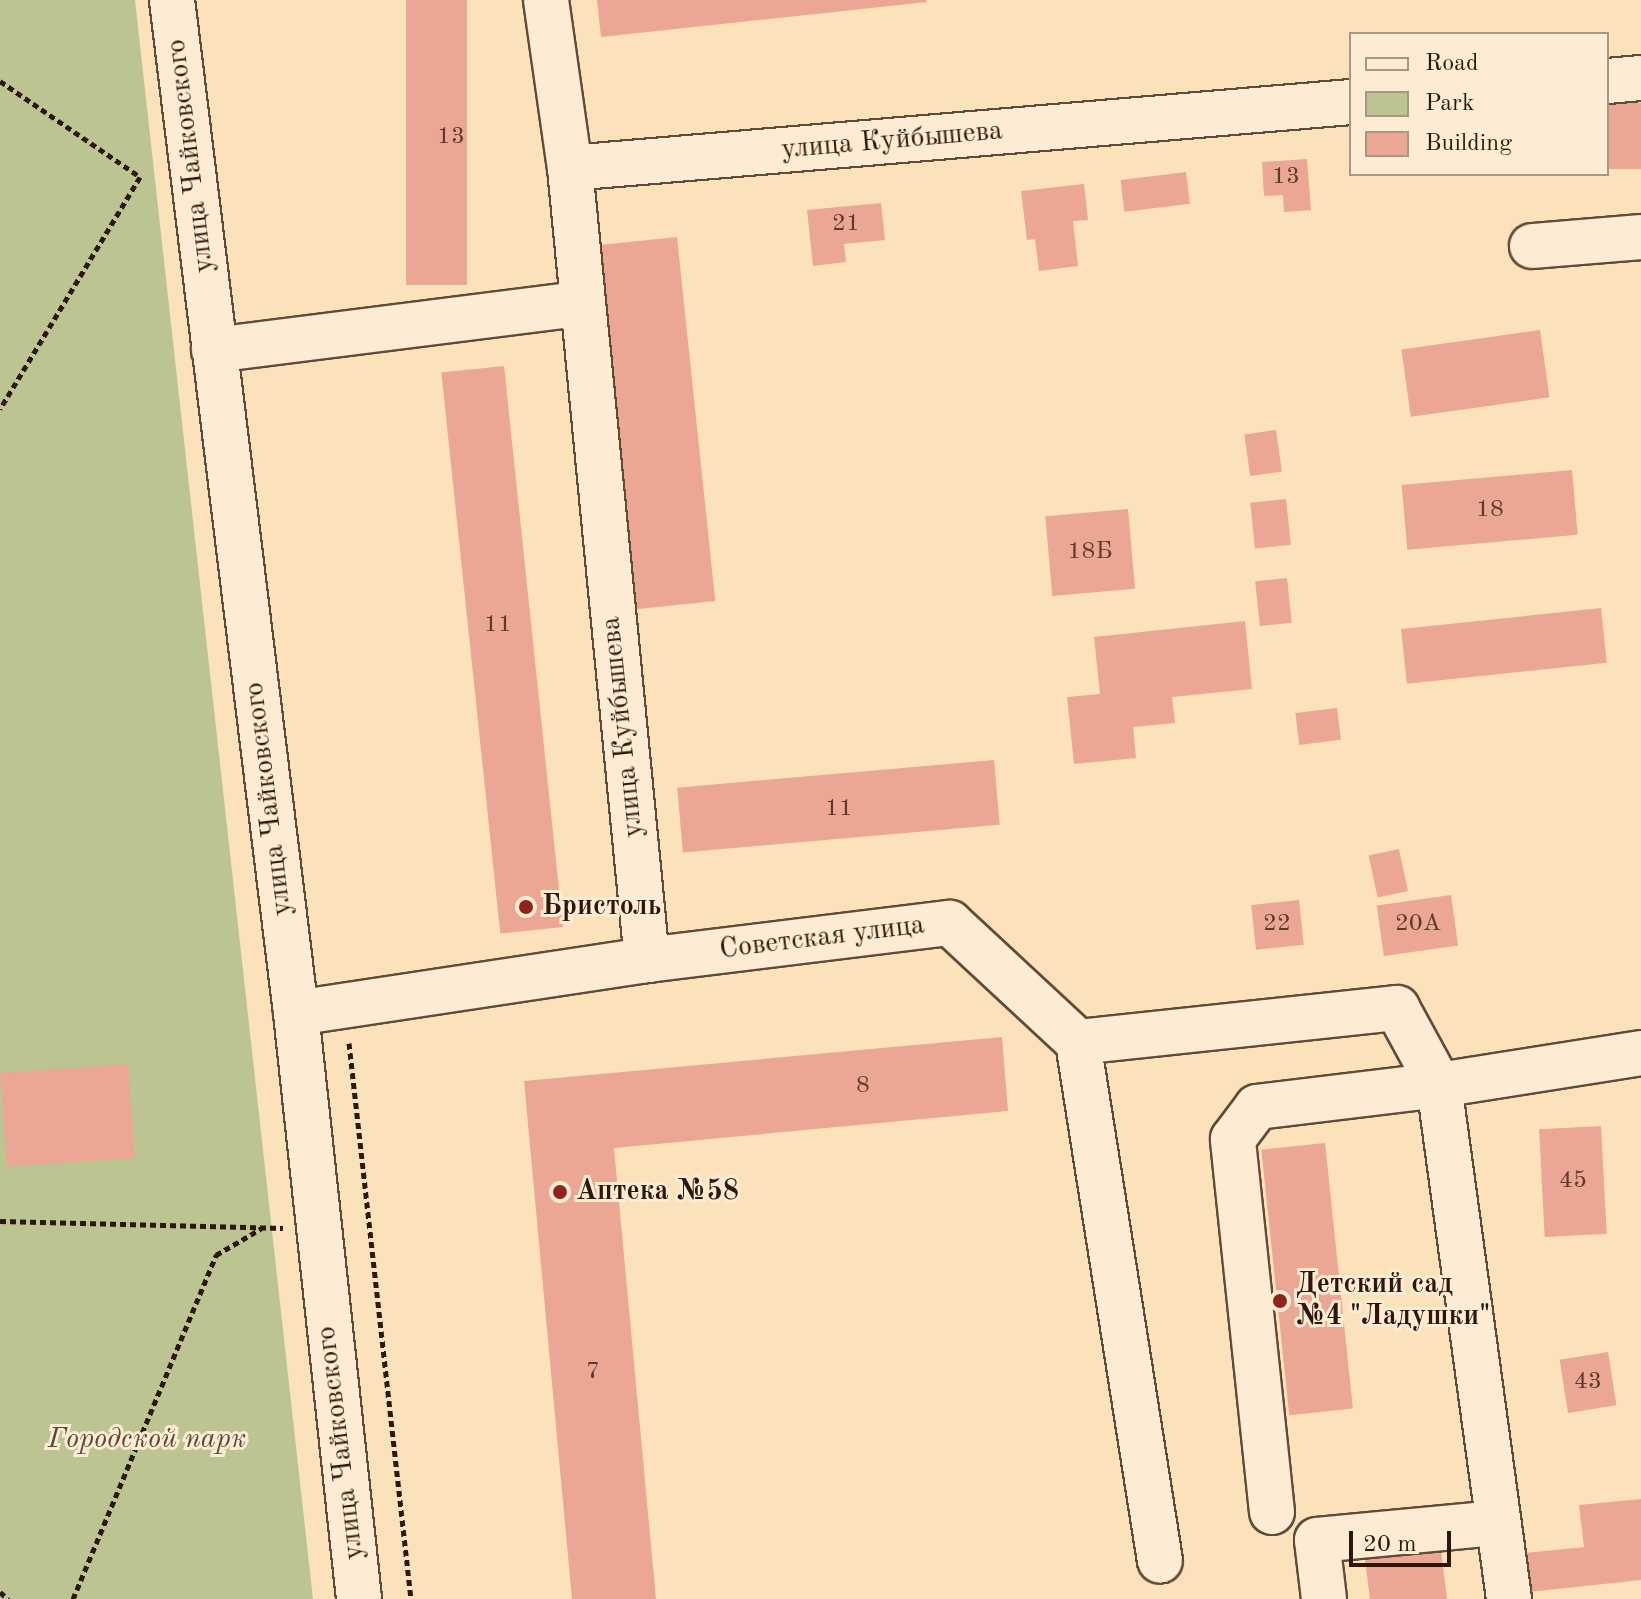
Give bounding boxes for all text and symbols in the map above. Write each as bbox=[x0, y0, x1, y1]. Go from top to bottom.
legend bbox=[1349, 32, 1609, 176]
street label: улица Чайковского bbox=[160, 37, 222, 275]
text: Road bbox=[1425, 52, 1478, 76]
text: Park bbox=[1425, 92, 1474, 116]
street label: улица Куйбышева bbox=[780, 115, 1004, 167]
house number: 13 bbox=[437, 124, 465, 152]
text: Building bbox=[1425, 132, 1512, 156]
house number: 13 bbox=[1272, 164, 1300, 192]
house number: 21 bbox=[832, 211, 860, 239]
house number: 18 bbox=[1476, 497, 1504, 525]
house number: 18Б bbox=[1068, 539, 1112, 567]
house number: 11 bbox=[484, 612, 512, 640]
street label: улица Куйбышева bbox=[595, 615, 651, 839]
street label: улица Чайковского bbox=[238, 680, 300, 918]
house number: 11 bbox=[825, 796, 853, 824]
place label: Бристоль bbox=[542, 890, 661, 924]
marker: Бристоль bbox=[517, 898, 535, 916]
street label: Советская улица bbox=[718, 909, 926, 967]
house number: 22 bbox=[1263, 911, 1291, 939]
house number: 20А bbox=[1395, 911, 1441, 939]
house number: 8 bbox=[856, 1073, 870, 1101]
house number: 45 bbox=[1559, 1168, 1587, 1196]
place label: Аптека №58 bbox=[576, 1175, 739, 1209]
marker: Аптека №58 bbox=[551, 1183, 569, 1201]
place label: Детский сад №4 "Ладушки" bbox=[1296, 1268, 1490, 1334]
marker: Детский сад №4 "Ладушки" bbox=[1271, 1292, 1289, 1310]
street label: улица Чайковского bbox=[310, 1324, 372, 1562]
house number: 7 bbox=[586, 1359, 600, 1387]
house number: 43 bbox=[1574, 1369, 1602, 1397]
park label: Городской парк bbox=[48, 1423, 246, 1457]
scale bar bbox=[1353, 1515, 1455, 1565]
text: 20 m bbox=[1363, 1533, 1417, 1557]

